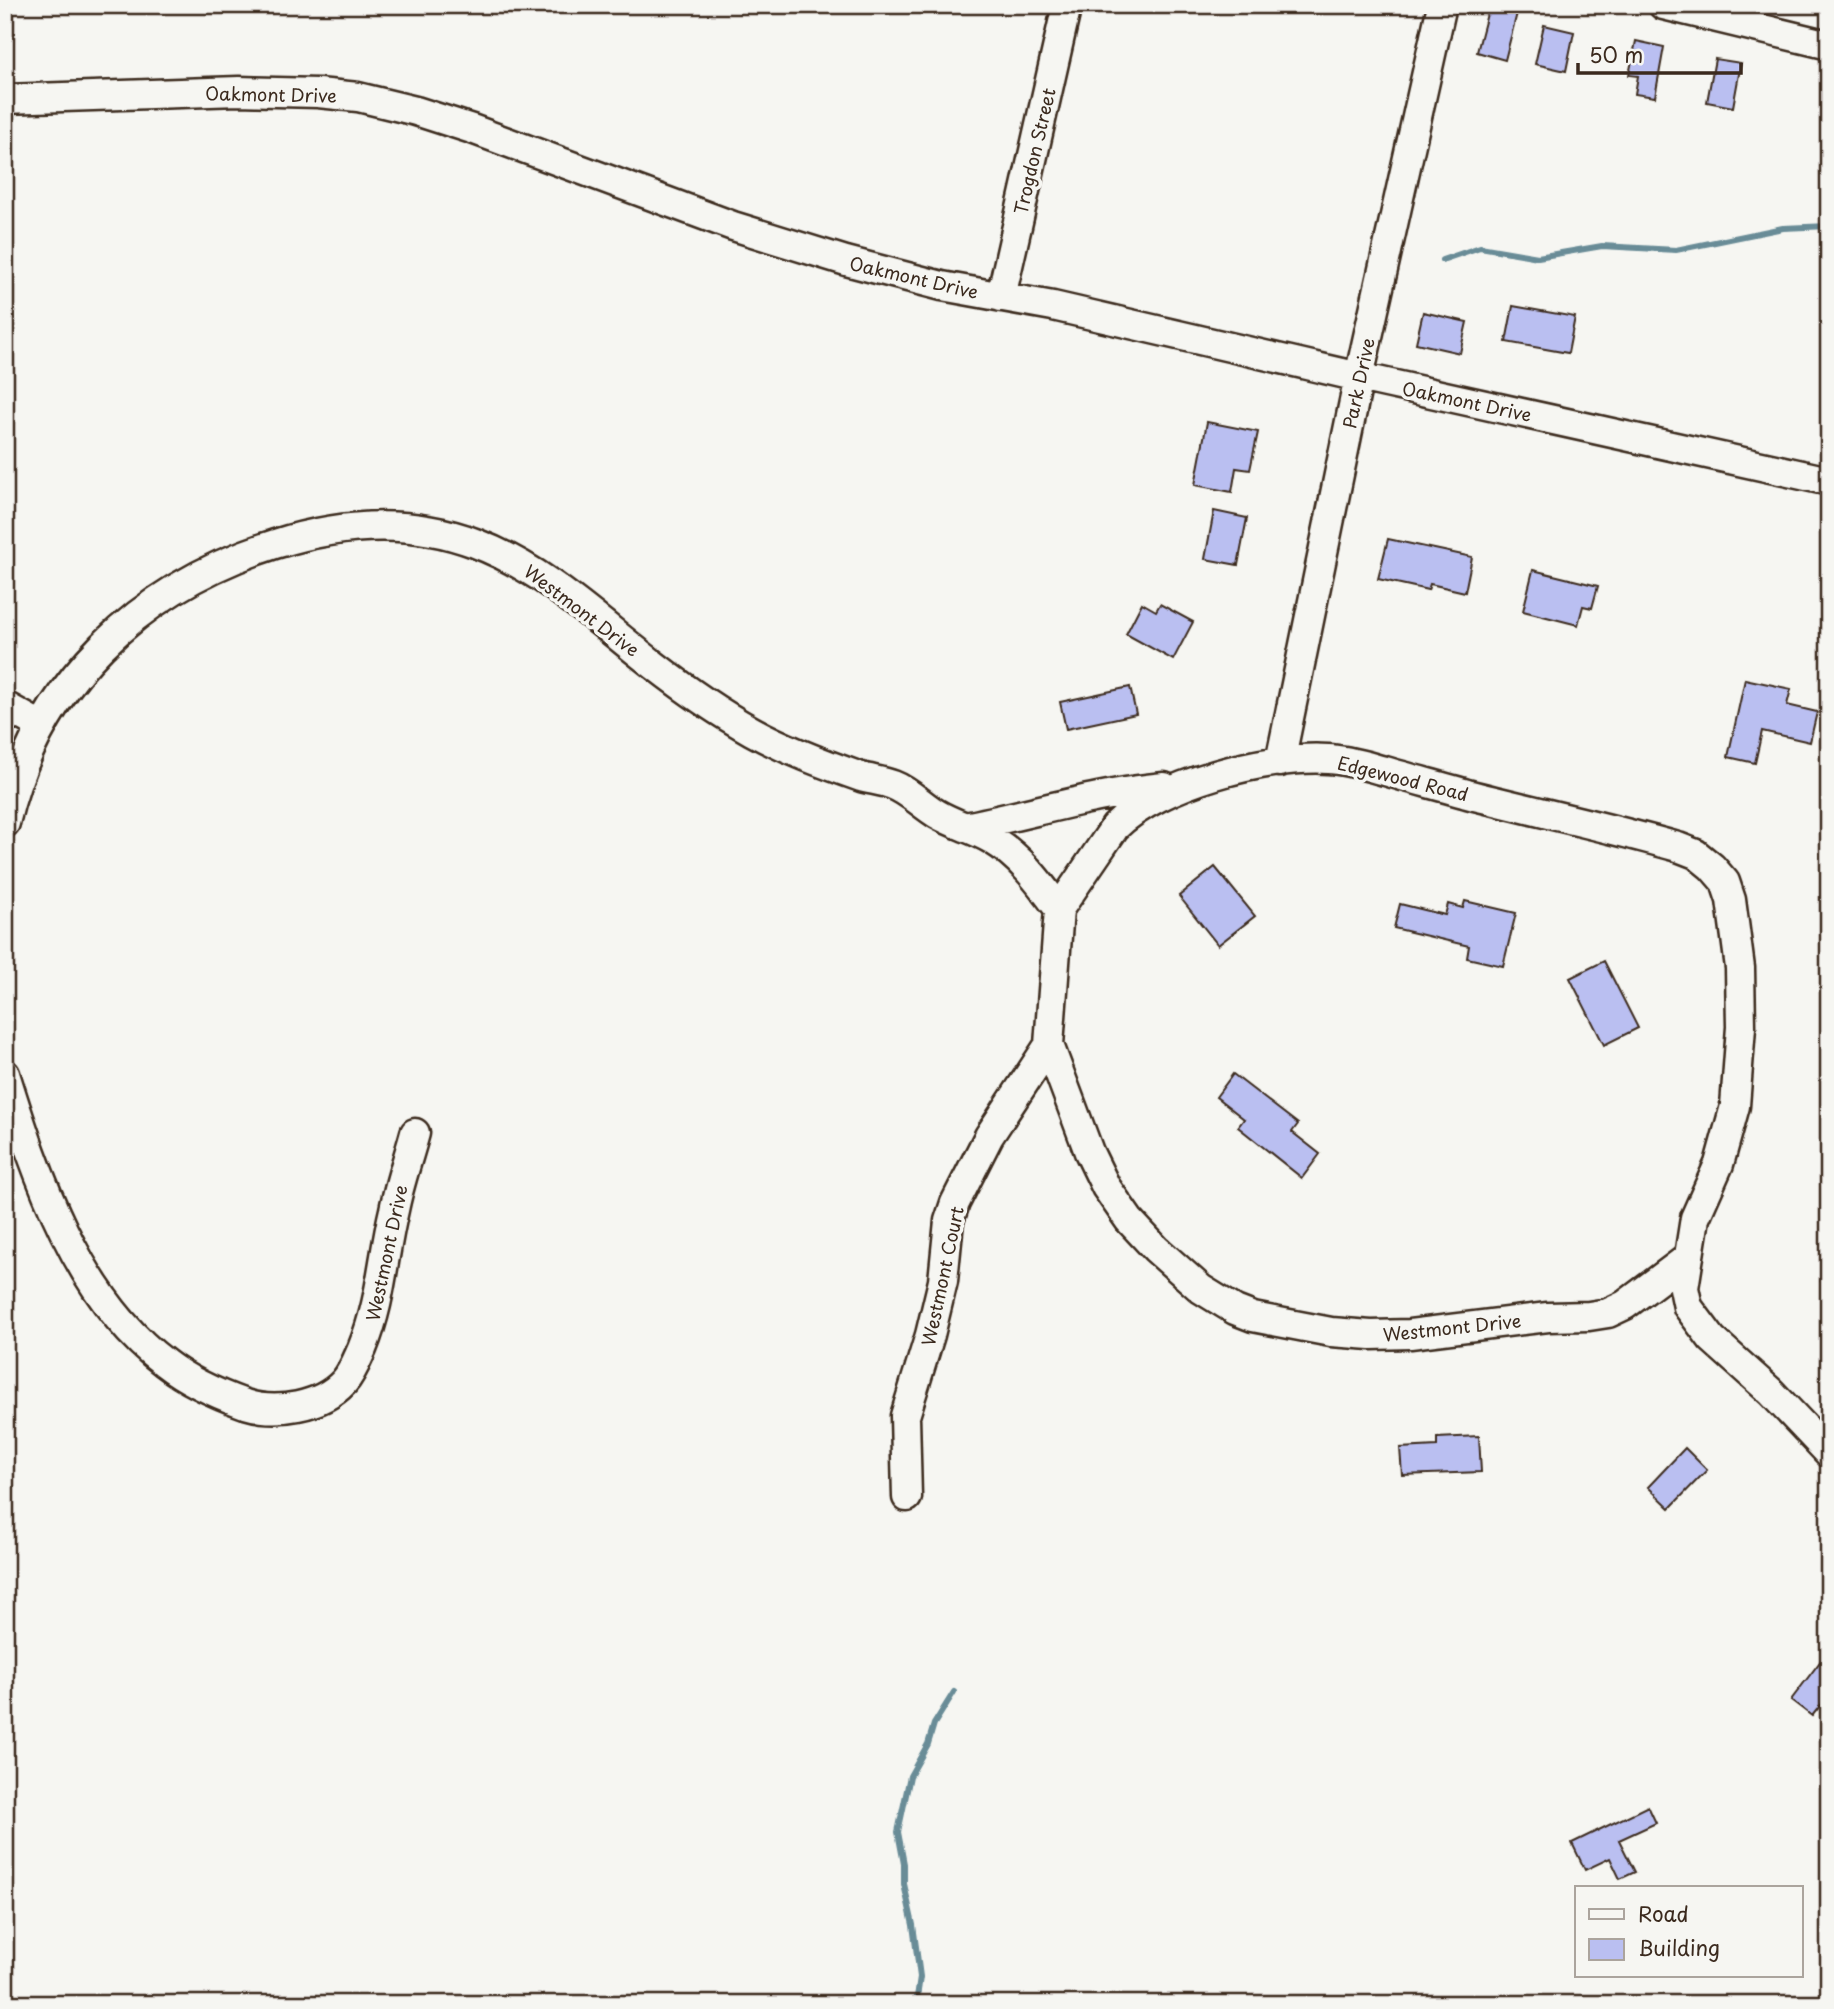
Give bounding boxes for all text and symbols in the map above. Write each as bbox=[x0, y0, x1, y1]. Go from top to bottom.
scale bar bbox=[1578, 32, 1741, 76]
text: 50 m bbox=[1589, 38, 1643, 70]
street label: Oakmont Drive bbox=[205, 79, 337, 109]
street label: Trogdon Street bbox=[1006, 85, 1062, 217]
street label: Oakmont Drive bbox=[847, 249, 981, 305]
street label: Park Drive bbox=[1335, 335, 1381, 431]
street label: Oakmont Drive bbox=[1400, 374, 1534, 428]
street label: Westmont Drive bbox=[519, 558, 645, 662]
street label: Edgewood Road bbox=[1335, 749, 1471, 807]
street label: Westmont Drive bbox=[358, 1182, 414, 1324]
street label: Westmont Court bbox=[914, 1204, 970, 1348]
street label: Westmont Drive bbox=[1382, 1306, 1522, 1348]
legend bbox=[1575, 1886, 1802, 1978]
text: Road bbox=[1638, 1897, 1689, 1929]
text: Building bbox=[1638, 1931, 1720, 1963]

